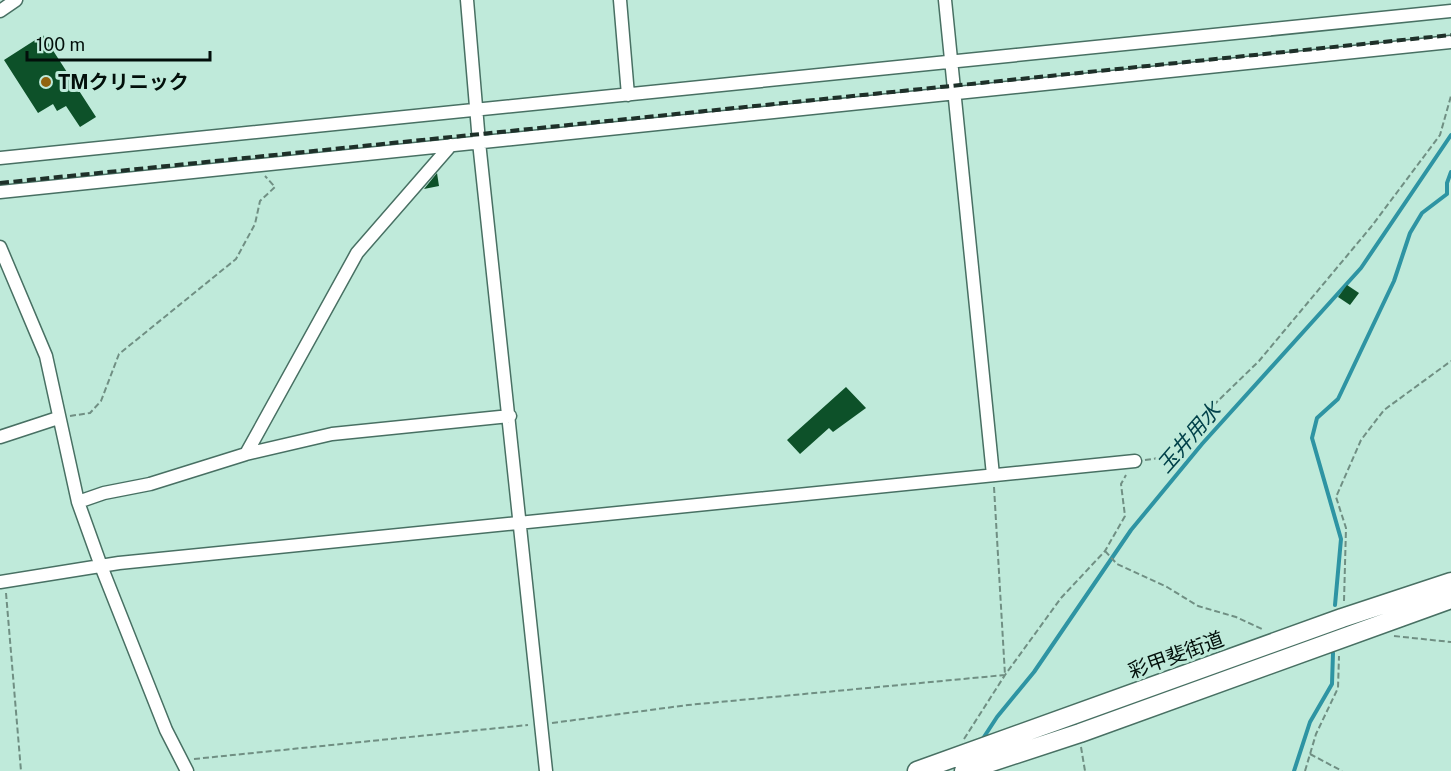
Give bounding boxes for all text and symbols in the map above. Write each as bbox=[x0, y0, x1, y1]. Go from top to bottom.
scale bar bbox=[27, 24, 210, 62]
text: 100 m bbox=[36, 34, 85, 55]
place label: TMクリニック bbox=[58, 70, 189, 94]
marker: TMクリニック bbox=[39, 75, 53, 89]
water label: 玉井用水 bbox=[1152, 396, 1227, 478]
street label: 彩甲斐街道 bbox=[1125, 627, 1227, 683]

